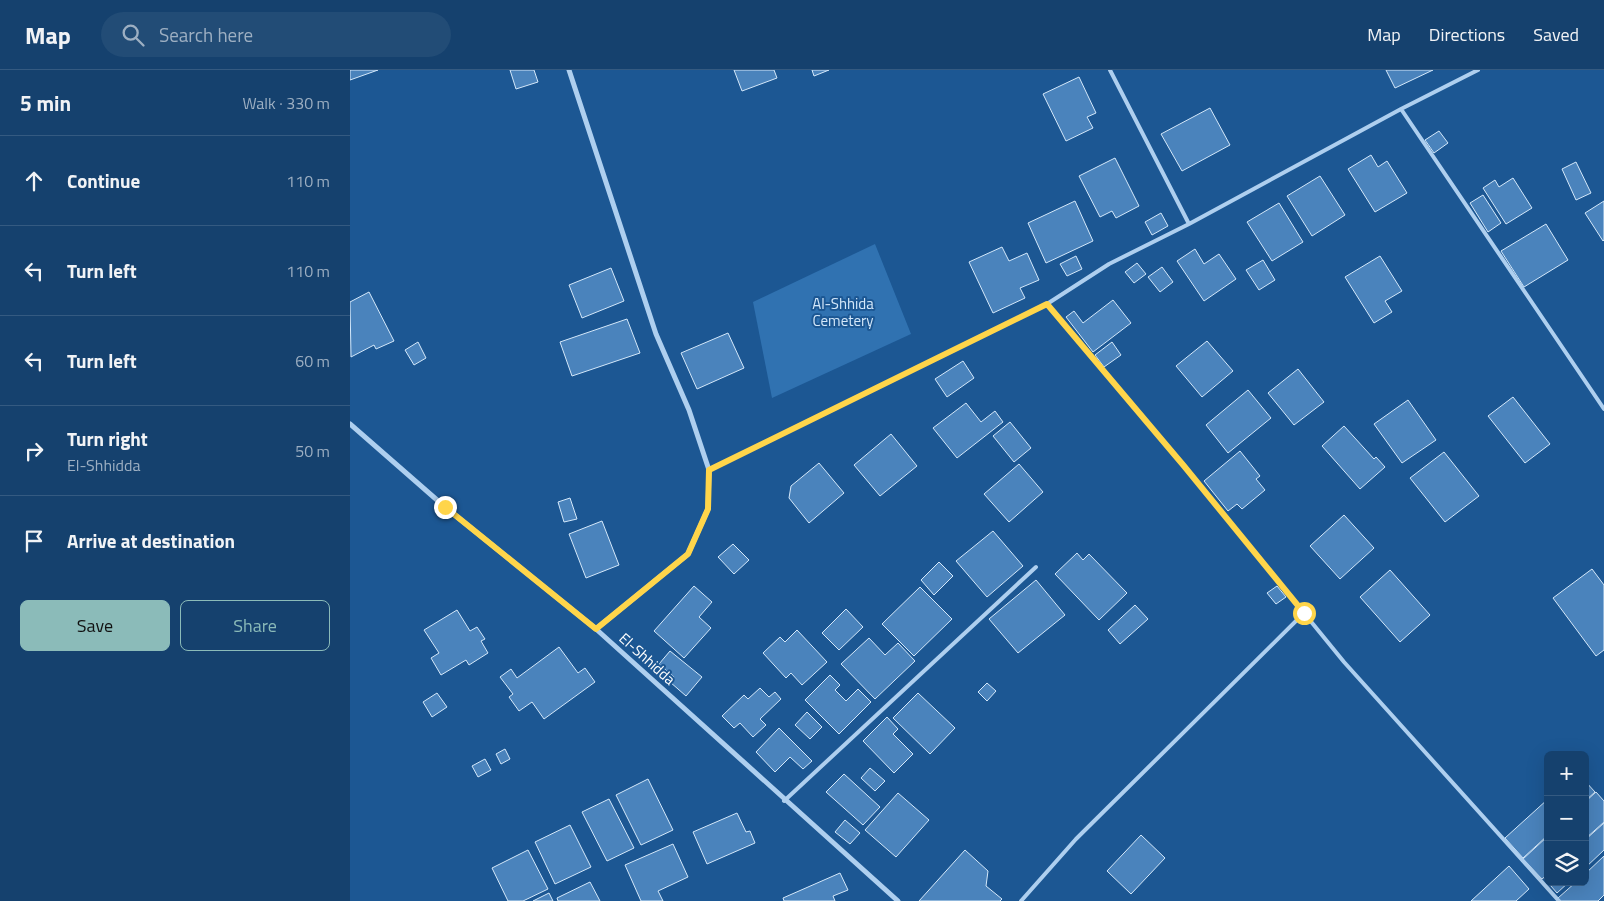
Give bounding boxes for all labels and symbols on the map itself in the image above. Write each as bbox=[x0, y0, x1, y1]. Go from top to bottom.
park label: Al-Shhida Cemetery bbox=[812, 292, 874, 332]
route end bbox=[434, 496, 457, 519]
route start bbox=[1293, 602, 1316, 625]
street label: El-Shhidda bbox=[614, 627, 681, 691]

